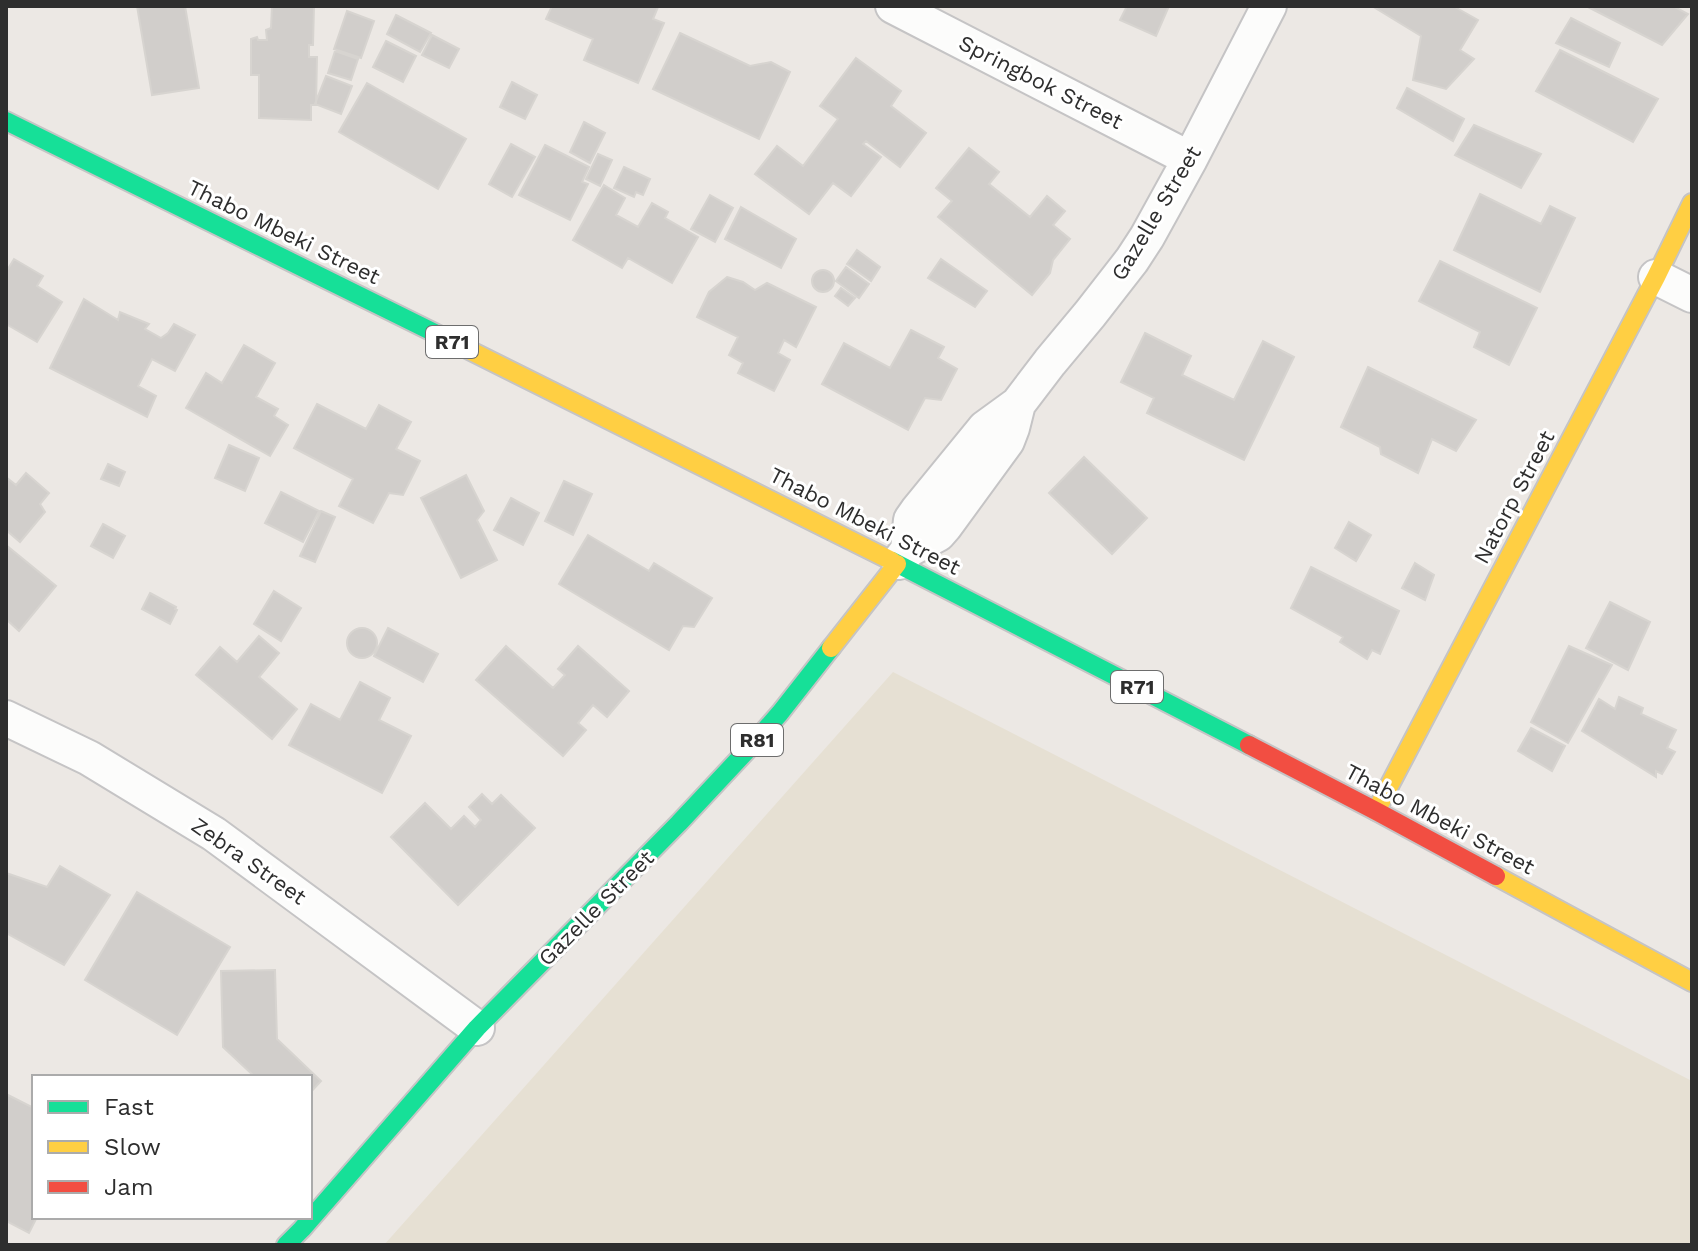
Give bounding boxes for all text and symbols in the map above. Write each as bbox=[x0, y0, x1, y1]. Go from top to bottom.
street label: Springbok Street bbox=[955, 30, 1127, 134]
street label: Gazelle Street bbox=[1106, 141, 1206, 285]
street label: Thabo Mbeki Street bbox=[184, 175, 384, 289]
road number: R71 bbox=[426, 326, 478, 358]
street label: Natorp Street bbox=[1468, 426, 1560, 568]
street label: Thabo Mbeki Street bbox=[765, 462, 965, 580]
road number: R71 bbox=[1111, 671, 1163, 703]
road number: R81 bbox=[731, 724, 783, 756]
street label: Thabo Mbeki Street bbox=[1341, 759, 1539, 879]
street label: Zebra Street bbox=[187, 812, 311, 910]
street label: Gazelle Street bbox=[533, 845, 659, 971]
legend bbox=[32, 1075, 312, 1219]
text: Fast bbox=[104, 1093, 154, 1121]
text: Slow bbox=[104, 1133, 161, 1161]
text: Jam bbox=[104, 1173, 154, 1201]

